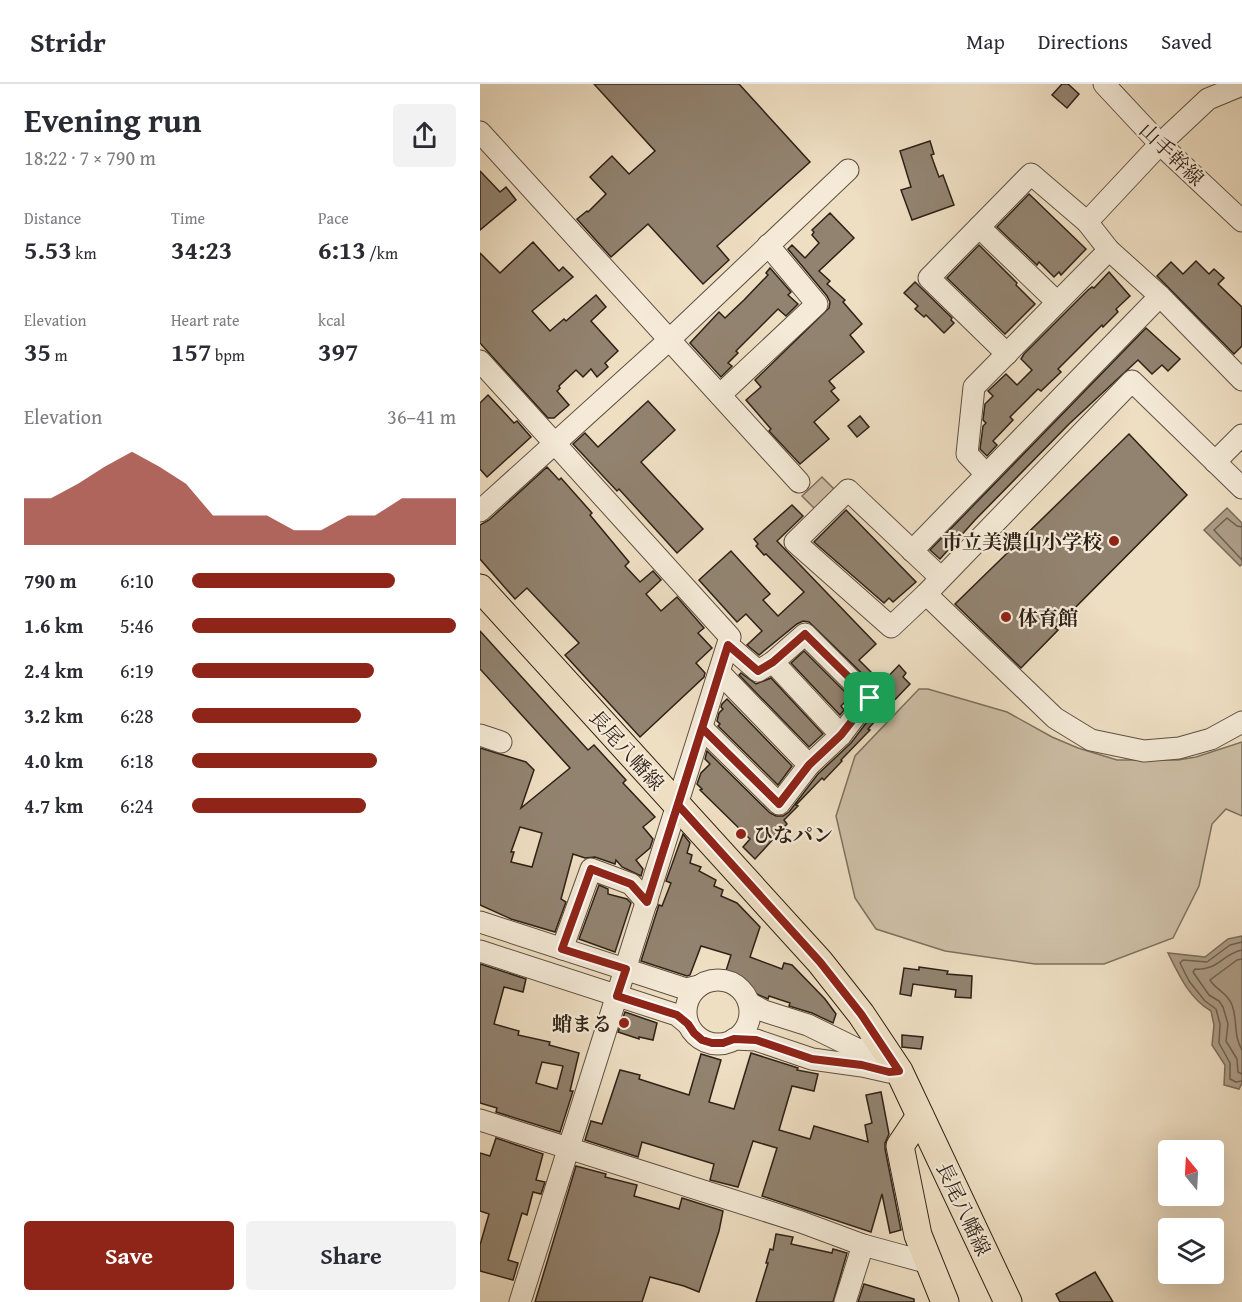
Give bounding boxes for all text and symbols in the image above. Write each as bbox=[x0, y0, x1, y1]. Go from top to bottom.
text: Stridr bbox=[30, 21, 106, 62]
text: Map bbox=[966, 26, 1005, 57]
text: Directions bbox=[1038, 26, 1128, 57]
text: Saved bbox=[1161, 26, 1212, 57]
text: Evening run bbox=[24, 96, 201, 144]
button: share bbox=[393, 104, 456, 167]
street label: 山手幹線 bbox=[1133, 116, 1211, 192]
text: 18:22 · 7 × 790 m bbox=[24, 143, 156, 172]
text: Distance bbox=[24, 206, 81, 230]
text: Time bbox=[171, 206, 205, 230]
text: Pace bbox=[318, 206, 349, 230]
text: 5.53 bbox=[24, 230, 72, 269]
text: 34:23 bbox=[171, 230, 232, 269]
text: 6:13 bbox=[318, 230, 366, 269]
text: km bbox=[72, 241, 96, 265]
text: /km bbox=[366, 241, 398, 265]
text: Elevation bbox=[24, 308, 87, 332]
text: Heart rate bbox=[171, 308, 240, 332]
text: kcal bbox=[318, 308, 345, 332]
text: 35 bbox=[24, 332, 51, 371]
text: 157 bbox=[171, 332, 211, 371]
text: 397 bbox=[318, 332, 358, 371]
text: m bbox=[51, 343, 68, 367]
text: bpm bbox=[211, 343, 245, 367]
text: Elevation bbox=[24, 402, 102, 431]
text: 36–41 m bbox=[387, 402, 456, 431]
place label: 市立美濃山小学校 bbox=[942, 527, 1102, 556]
marker: 市立美濃山小学校 bbox=[1107, 534, 1121, 548]
text: 790 m bbox=[24, 566, 77, 595]
text: 6:10 bbox=[120, 566, 154, 595]
place label: 体育館 bbox=[1018, 603, 1078, 632]
marker: 体育館 bbox=[999, 610, 1013, 624]
text: 1.6 km bbox=[24, 611, 83, 640]
text: 5:46 bbox=[120, 611, 154, 640]
text: 2.4 km bbox=[24, 656, 83, 685]
text: 6:19 bbox=[120, 656, 154, 685]
pin bbox=[844, 672, 895, 723]
icon: arrive bbox=[853, 681, 886, 714]
text: 3.2 km bbox=[24, 701, 83, 730]
text: 6:28 bbox=[120, 701, 154, 730]
street label: 長尾八幡線 bbox=[583, 703, 671, 797]
text: 4.0 km bbox=[24, 746, 83, 775]
text: 6:18 bbox=[120, 746, 154, 775]
text: 4.7 km bbox=[24, 791, 83, 820]
text: 6:24 bbox=[120, 791, 154, 820]
place label: ひなパン bbox=[753, 820, 833, 849]
marker: ひなパン bbox=[734, 827, 748, 841]
place label: 蛸まる bbox=[552, 1009, 612, 1038]
marker: 蛸まる bbox=[617, 1016, 631, 1030]
north arrow bbox=[1158, 1140, 1224, 1206]
map controls bbox=[1158, 1140, 1224, 1284]
street label: 長尾八幡線 bbox=[930, 1158, 998, 1260]
button: layers bbox=[1158, 1218, 1224, 1284]
button: Save bbox=[24, 1221, 234, 1290]
button: Share bbox=[246, 1221, 456, 1290]

